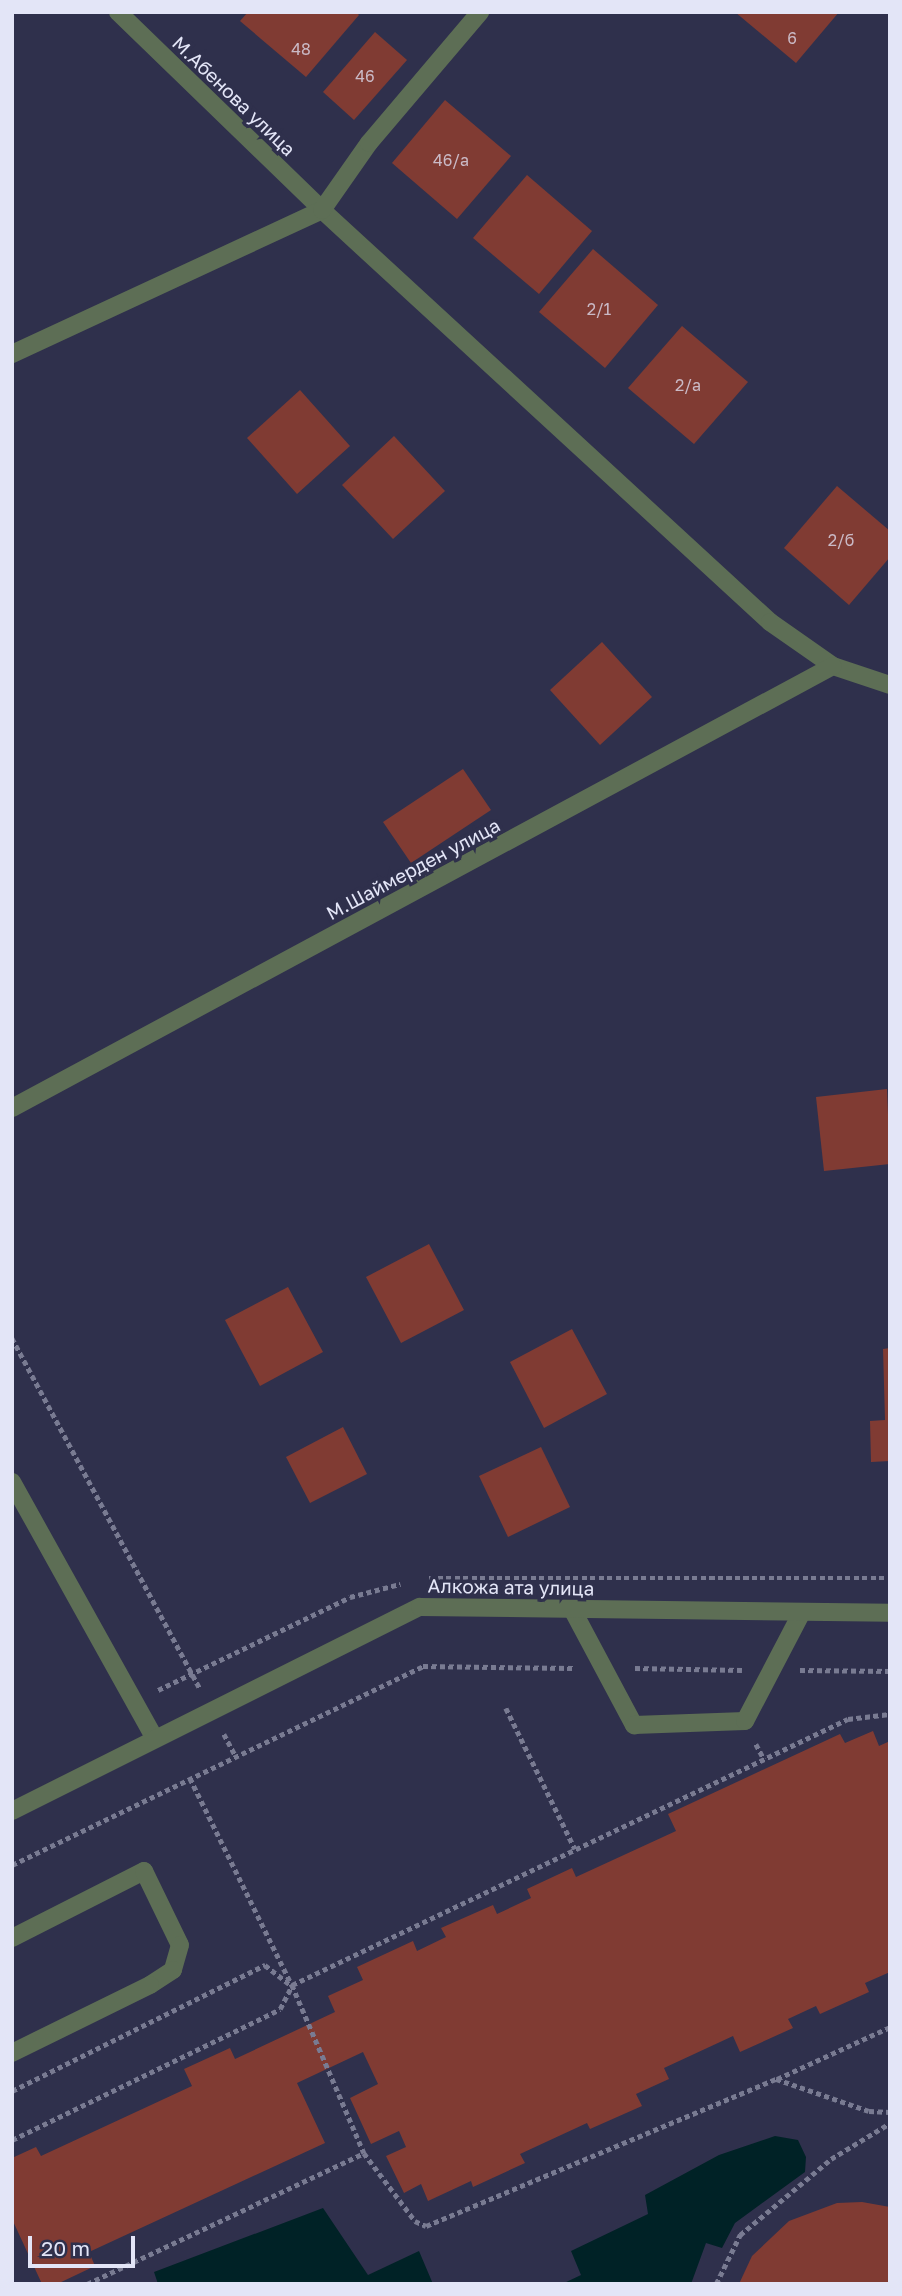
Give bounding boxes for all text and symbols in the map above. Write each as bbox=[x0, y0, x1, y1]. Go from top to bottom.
house number: 6 bbox=[787, 28, 797, 48]
street label: М.Абенова улица bbox=[168, 32, 300, 160]
house number: 48 bbox=[291, 39, 311, 59]
house number: 46 bbox=[355, 66, 375, 86]
house number: 46/а bbox=[433, 150, 469, 170]
house number: 2/1 bbox=[587, 299, 611, 319]
house number: 2/а bbox=[675, 375, 701, 395]
house number: 2/б bbox=[828, 530, 854, 550]
street label: М.Шаймерден улица bbox=[322, 814, 504, 924]
street label: Алкожа ата улица bbox=[427, 1574, 595, 1600]
scale bar bbox=[32, 2222, 138, 2266]
text: 20 m bbox=[41, 2235, 90, 2261]

